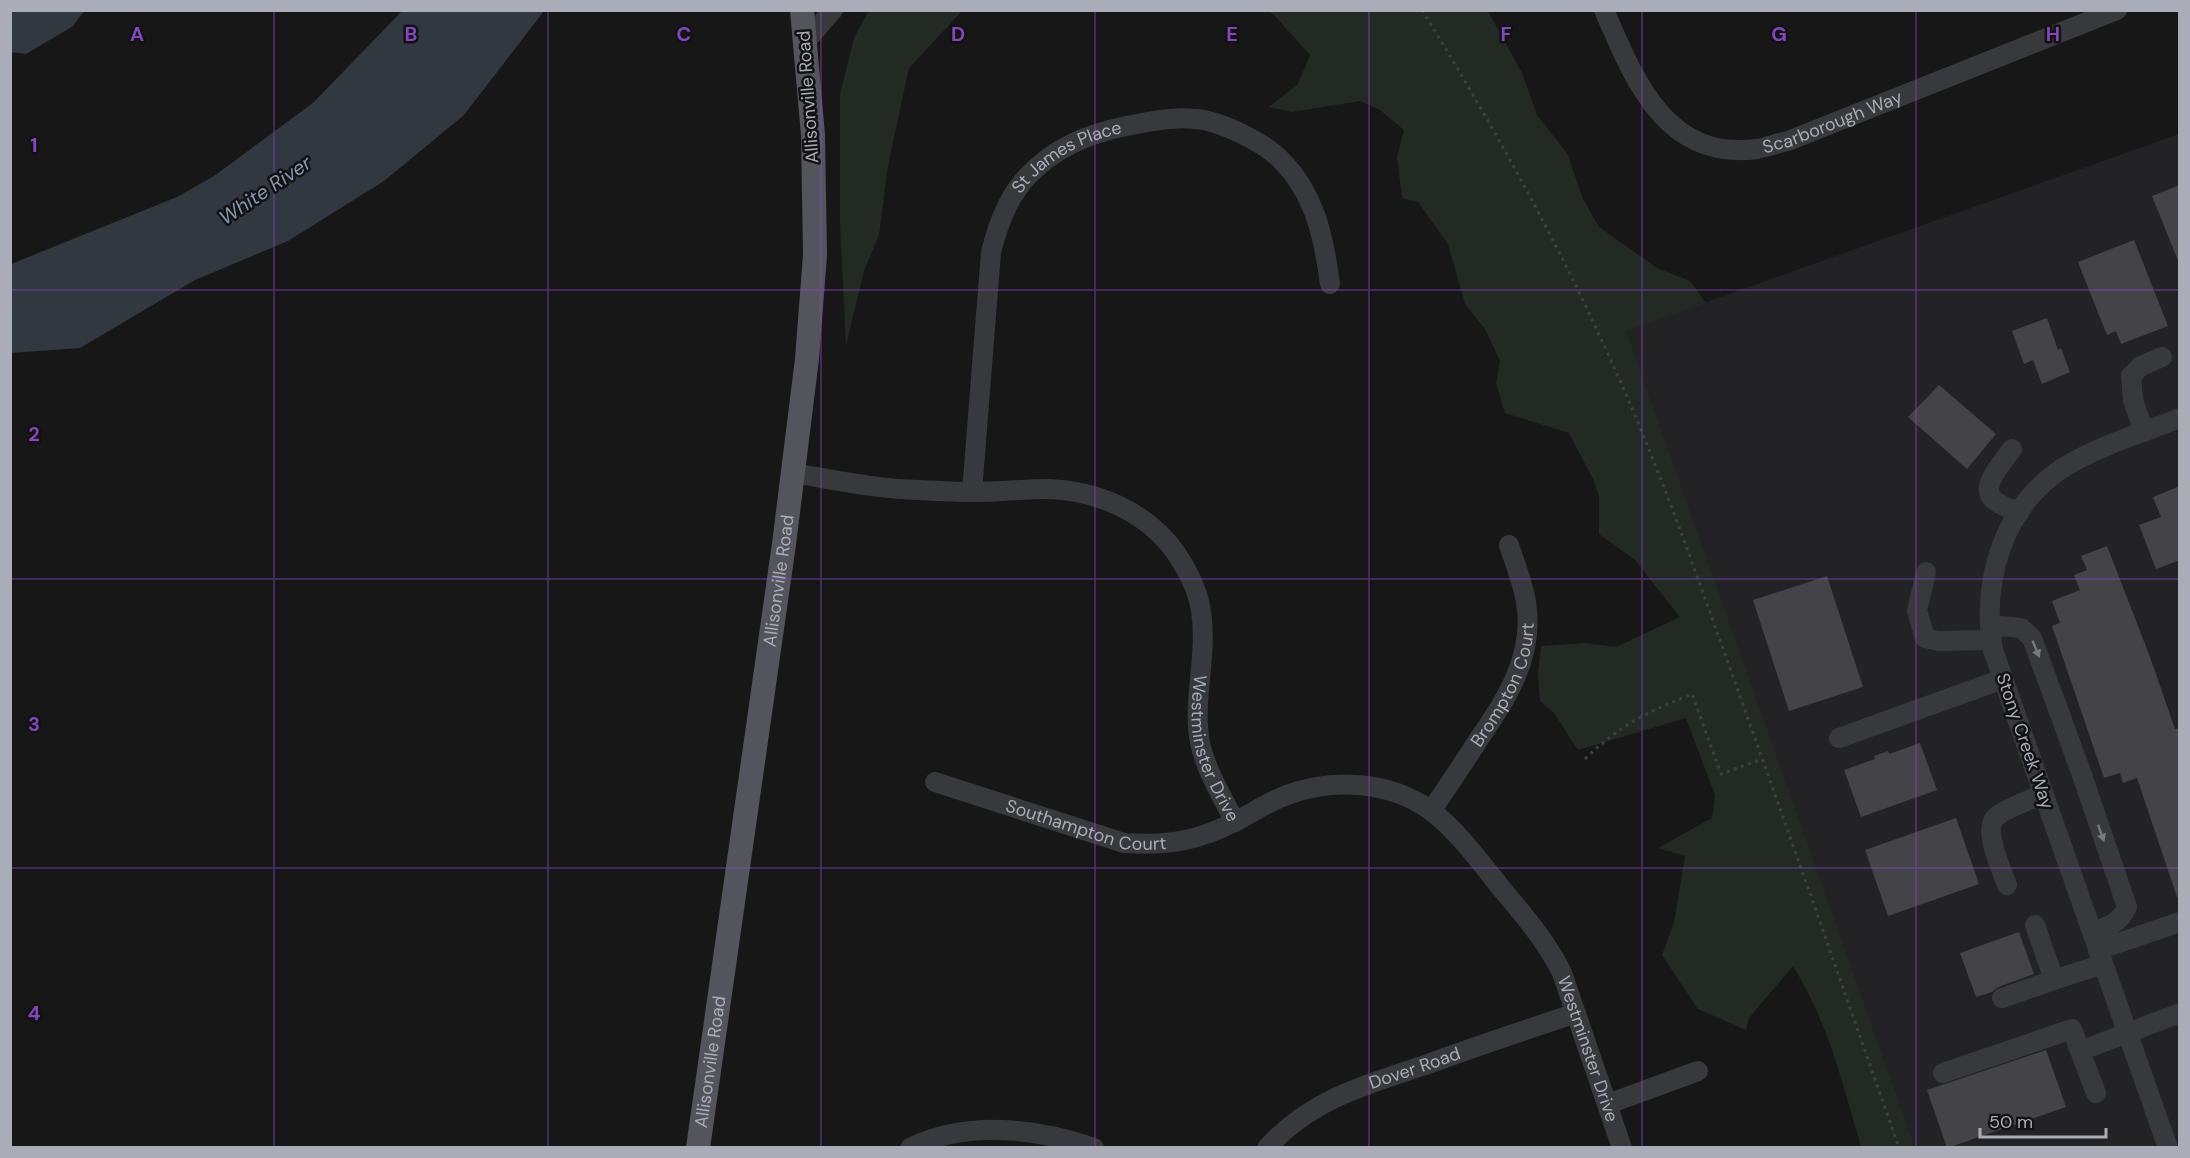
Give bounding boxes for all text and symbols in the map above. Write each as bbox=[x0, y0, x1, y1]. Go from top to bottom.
text: A bbox=[130, 21, 144, 47]
text: B bbox=[405, 21, 417, 47]
text: C bbox=[677, 21, 691, 47]
text: D bbox=[951, 21, 965, 47]
text: E bbox=[1226, 21, 1238, 47]
text: F bbox=[1500, 21, 1512, 47]
text: G bbox=[1771, 21, 1787, 47]
text: H bbox=[2046, 21, 2060, 47]
street label: Allisonville Road bbox=[791, 30, 825, 164]
street label: Scarborough Way bbox=[1760, 85, 1906, 159]
street label: St James Place bbox=[1006, 115, 1124, 198]
text: 1 bbox=[30, 132, 38, 158]
water label: White River bbox=[214, 149, 317, 230]
text: 2 bbox=[28, 421, 40, 447]
street label: Allisonville Road bbox=[758, 513, 800, 648]
street label: Brompton Court bbox=[1465, 622, 1540, 752]
one-way arrow bbox=[2032, 640, 2041, 658]
street label: Stony Creek Way bbox=[1990, 670, 2060, 812]
street label: Westminster Drive bbox=[1186, 674, 1245, 826]
text: 3 bbox=[28, 711, 40, 737]
street label: Southampton Court bbox=[1003, 794, 1167, 856]
one-way arrow bbox=[2096, 824, 2106, 842]
street label: Westminster Drive bbox=[1552, 973, 1624, 1125]
street label: Allisonville Road bbox=[689, 994, 732, 1129]
text: 4 bbox=[28, 1000, 41, 1026]
street label: Dover Road bbox=[1365, 1041, 1464, 1095]
scale bar bbox=[1980, 1101, 2106, 1139]
text: 50 m bbox=[1989, 1110, 2033, 1134]

